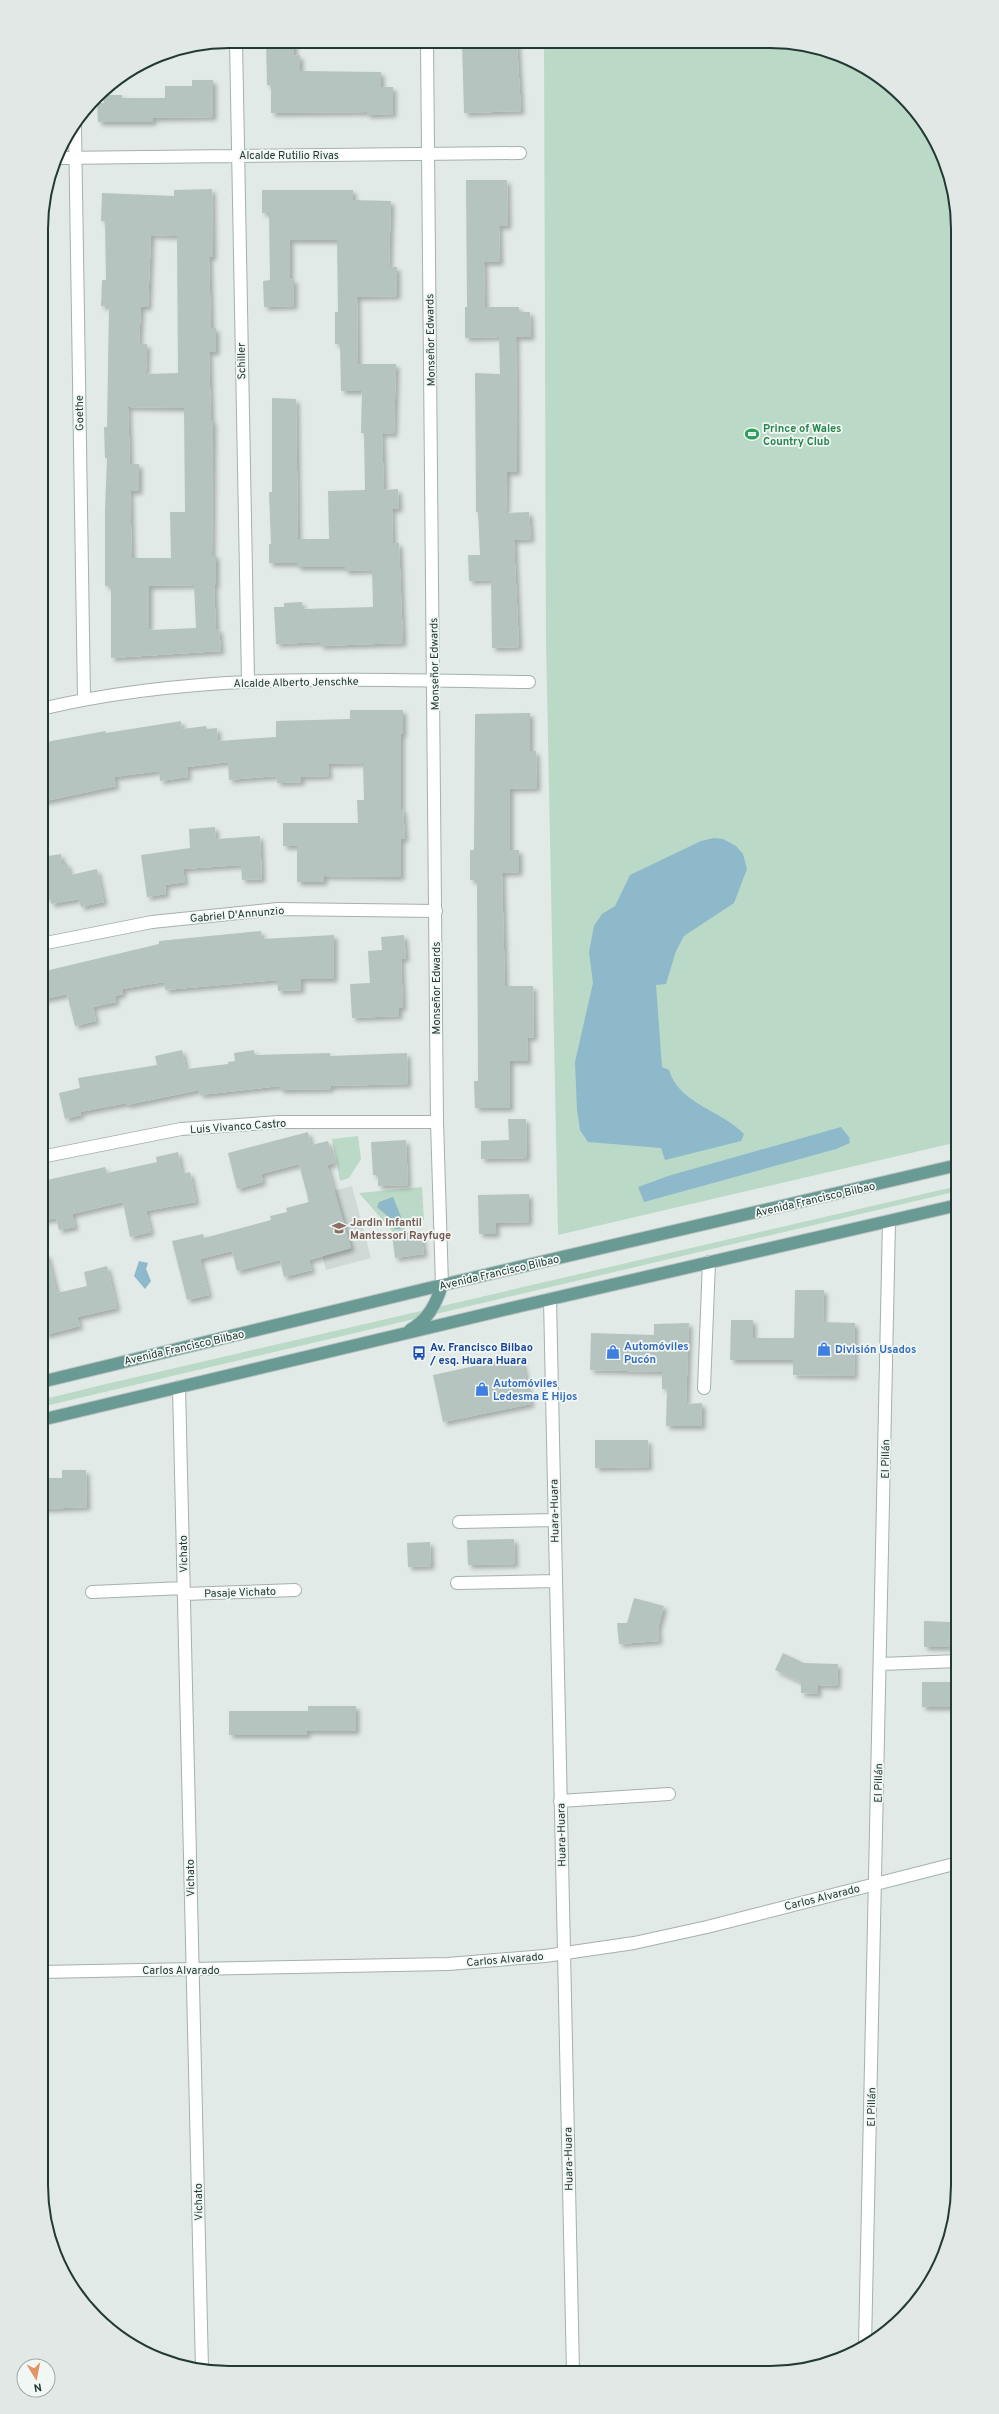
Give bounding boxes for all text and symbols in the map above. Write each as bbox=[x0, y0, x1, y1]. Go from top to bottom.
street label: Alcalde Rutilio Rivas bbox=[239, 149, 339, 163]
street label: Monseñor Edwards bbox=[423, 293, 439, 386]
street label: Schiller bbox=[235, 342, 249, 380]
street label: Goethe bbox=[73, 395, 87, 431]
place label: Prince of Wales Country Club bbox=[763, 422, 842, 449]
sports icon: Prince of Wales Country Club bbox=[744, 426, 760, 442]
street label: Monseñor Edwards bbox=[427, 617, 443, 710]
street label: Alcalde Alberto Jenschke bbox=[233, 675, 359, 691]
street label: Gabriel D'Annunzio bbox=[189, 904, 285, 926]
street label: Monseñor Edwards bbox=[430, 942, 444, 1034]
street label: Luis Vivanco Castro bbox=[190, 1117, 287, 1137]
street label: Avenida Francisco Bilbao bbox=[754, 1179, 877, 1221]
place label: Jardin Infantil Mantessori Rayfuge bbox=[350, 1216, 451, 1243]
school or university icon: Jardin Infantil Mantessori Rayfuge bbox=[331, 1220, 347, 1236]
street label: Avenida Francisco Bilbao bbox=[438, 1252, 561, 1294]
street label: Avenida Francisco Bilbao bbox=[123, 1327, 246, 1369]
place label: Automóviles Pucón bbox=[624, 1340, 689, 1367]
place label: Av. Francisco Bilbao / esq. Huara Huara bbox=[429, 1341, 533, 1368]
shop icon: División Usados bbox=[816, 1341, 832, 1357]
place label: División Usados bbox=[835, 1343, 916, 1357]
shop icon: Automóviles Pucón bbox=[605, 1344, 621, 1360]
bus stop icon: Av. Francisco Bilbao / esq. Huara Huara bbox=[411, 1345, 427, 1361]
place label: Automóviles Ledesma E Hijos bbox=[493, 1377, 578, 1404]
shop icon: Automóviles Ledesma E Hijos bbox=[474, 1381, 490, 1397]
street label: El Pillán bbox=[879, 1439, 893, 1479]
street label: Huara-Huara bbox=[547, 1479, 563, 1543]
street label: Vichato bbox=[177, 1535, 191, 1573]
street label: Pasaje Vichato bbox=[204, 1585, 276, 1601]
street label: El Pillán bbox=[872, 1763, 886, 1803]
street label: Huara-Huara bbox=[554, 1803, 570, 1867]
street label: Vichato bbox=[184, 1859, 198, 1897]
street label: Carlos Alvarado bbox=[783, 1882, 862, 1914]
street label: Carlos Alvarado bbox=[466, 1950, 544, 1970]
street label: Carlos Alvarado bbox=[142, 1964, 220, 1978]
street label: El Pillán bbox=[865, 2087, 879, 2127]
street label: Huara-Huara bbox=[561, 2127, 577, 2191]
street label: Vichato bbox=[192, 2183, 206, 2221]
north arrow bbox=[16, 2358, 56, 2398]
text: N bbox=[32, 2379, 43, 2394]

